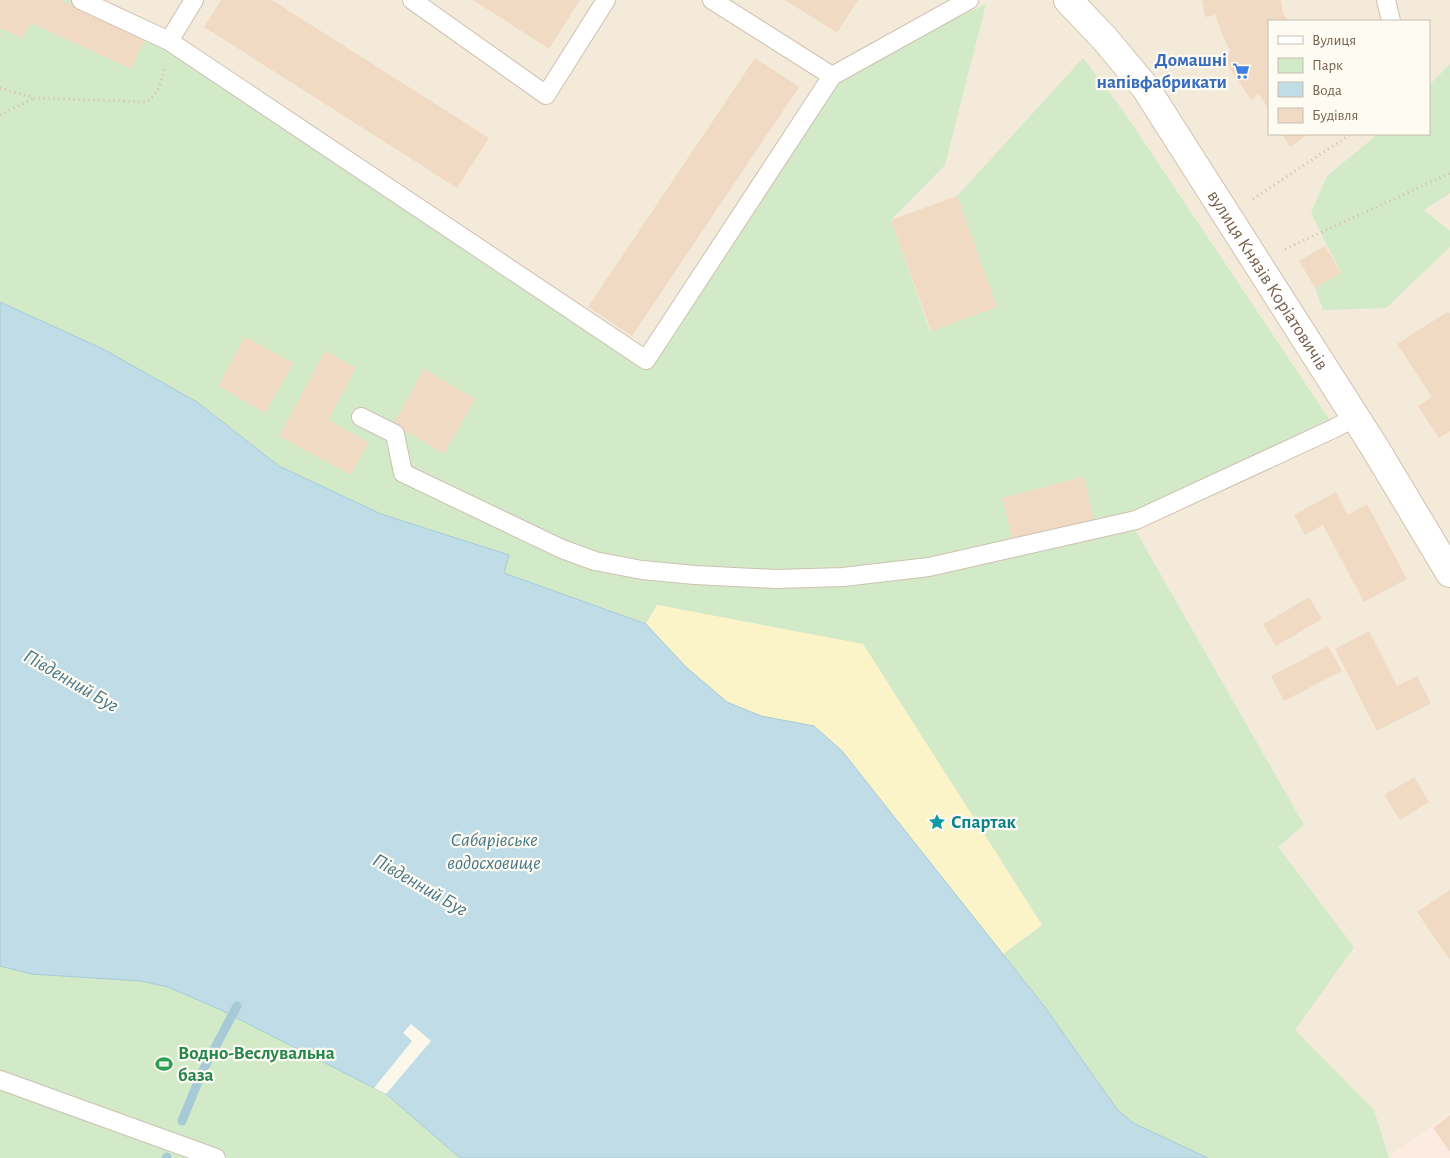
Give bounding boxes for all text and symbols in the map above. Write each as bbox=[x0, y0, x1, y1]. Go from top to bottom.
legend bbox=[1268, 20, 1430, 135]
text: Вулиця bbox=[1312, 33, 1356, 48]
place label: Домашні напівфабрикати bbox=[1096, 51, 1227, 92]
text: Парк bbox=[1312, 58, 1343, 73]
supermarket icon: Домашні напівфабрикати bbox=[1231, 61, 1251, 81]
text: Вода bbox=[1312, 83, 1342, 98]
text: Будівля bbox=[1312, 108, 1358, 123]
street label: вулиця Князів Коріатовичів bbox=[1204, 187, 1332, 373]
water label: Південний Буг bbox=[20, 646, 122, 716]
place icon: Спартак bbox=[927, 812, 947, 832]
place label: Спартак bbox=[951, 813, 1017, 832]
water label: Сабарівське водосховище bbox=[447, 830, 541, 873]
water label: Південний Буг bbox=[369, 850, 471, 920]
place label: Водно-Веслувальна база bbox=[178, 1044, 335, 1085]
sports icon: Водно-Веслувальна база bbox=[154, 1054, 174, 1074]

